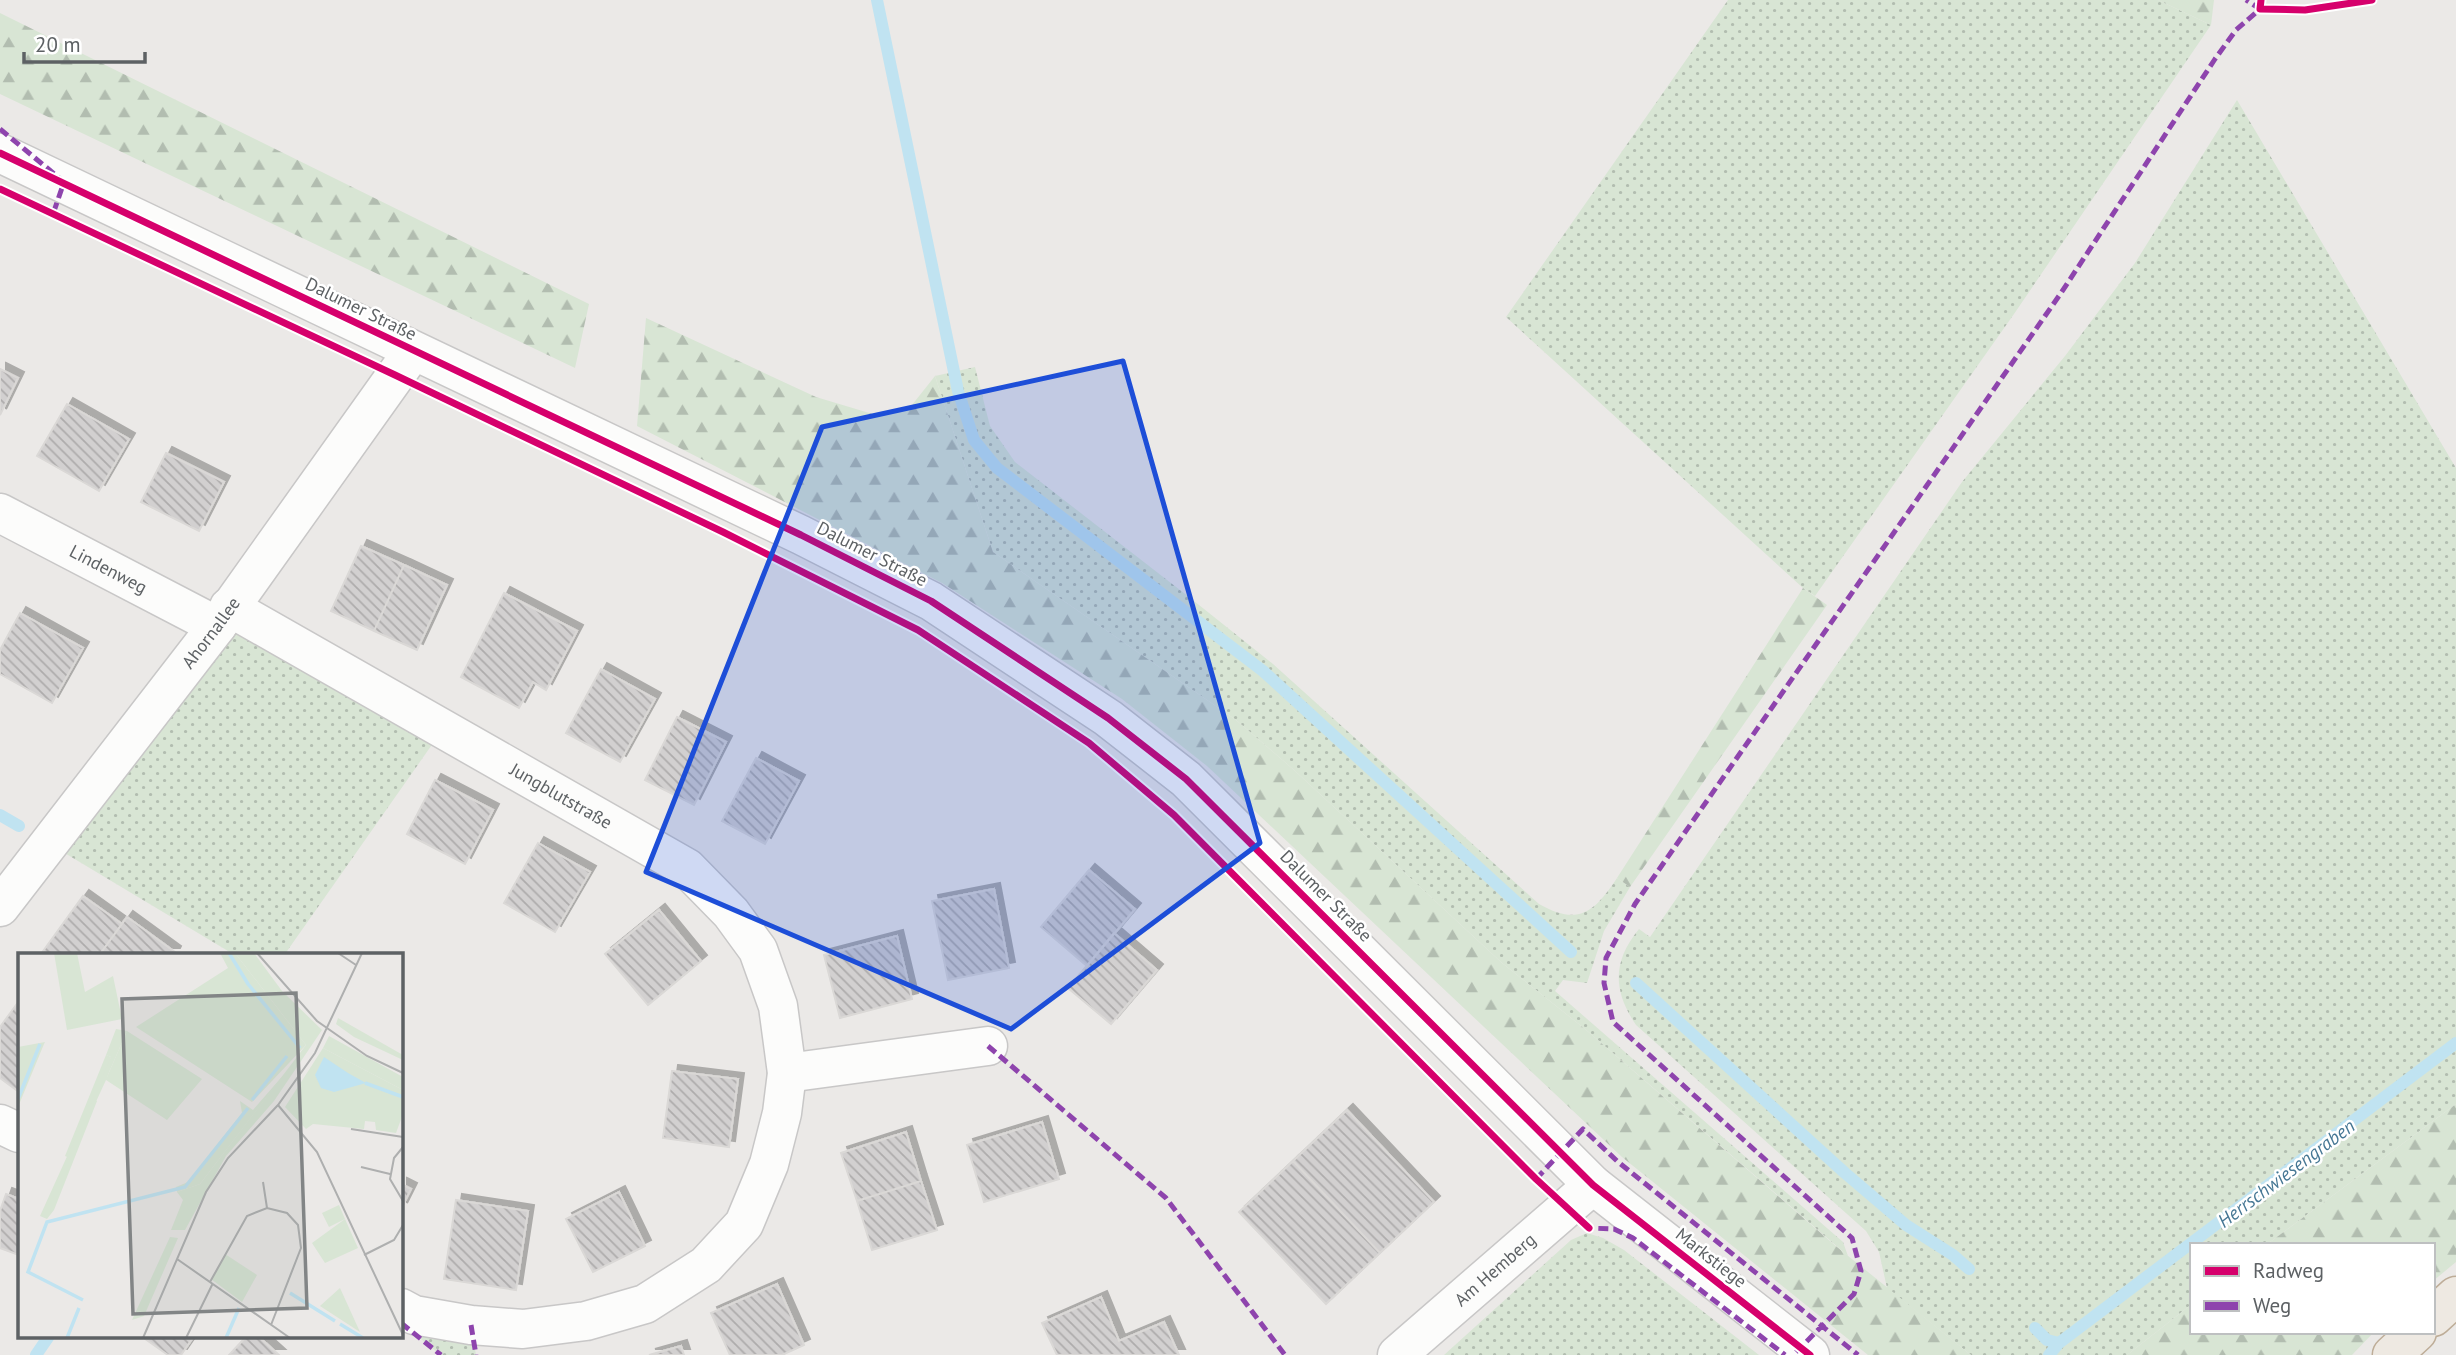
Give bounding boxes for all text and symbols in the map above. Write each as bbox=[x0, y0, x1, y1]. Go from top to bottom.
scale bar bbox=[24, 21, 145, 65]
text: 20 m bbox=[35, 31, 81, 58]
street label: Dalumer Straße bbox=[302, 272, 421, 345]
street label: Dalumer Straße bbox=[813, 516, 931, 591]
street label: Lindenweg bbox=[66, 539, 151, 599]
street label: Ahornallee bbox=[176, 592, 245, 673]
street label: Jungblutstraße bbox=[505, 757, 616, 834]
street label: Dalumer Straße bbox=[1275, 845, 1377, 947]
inset map bbox=[18, 953, 402, 1338]
water label: Herrschwiesengraben bbox=[2213, 1114, 2359, 1232]
street label: Markstiege bbox=[1671, 1223, 1752, 1293]
street label: Am Hemberg bbox=[1449, 1228, 1540, 1311]
legend bbox=[2190, 1243, 2435, 1334]
text: Radweg bbox=[2253, 1257, 2324, 1284]
text: Weg bbox=[2253, 1292, 2291, 1319]

